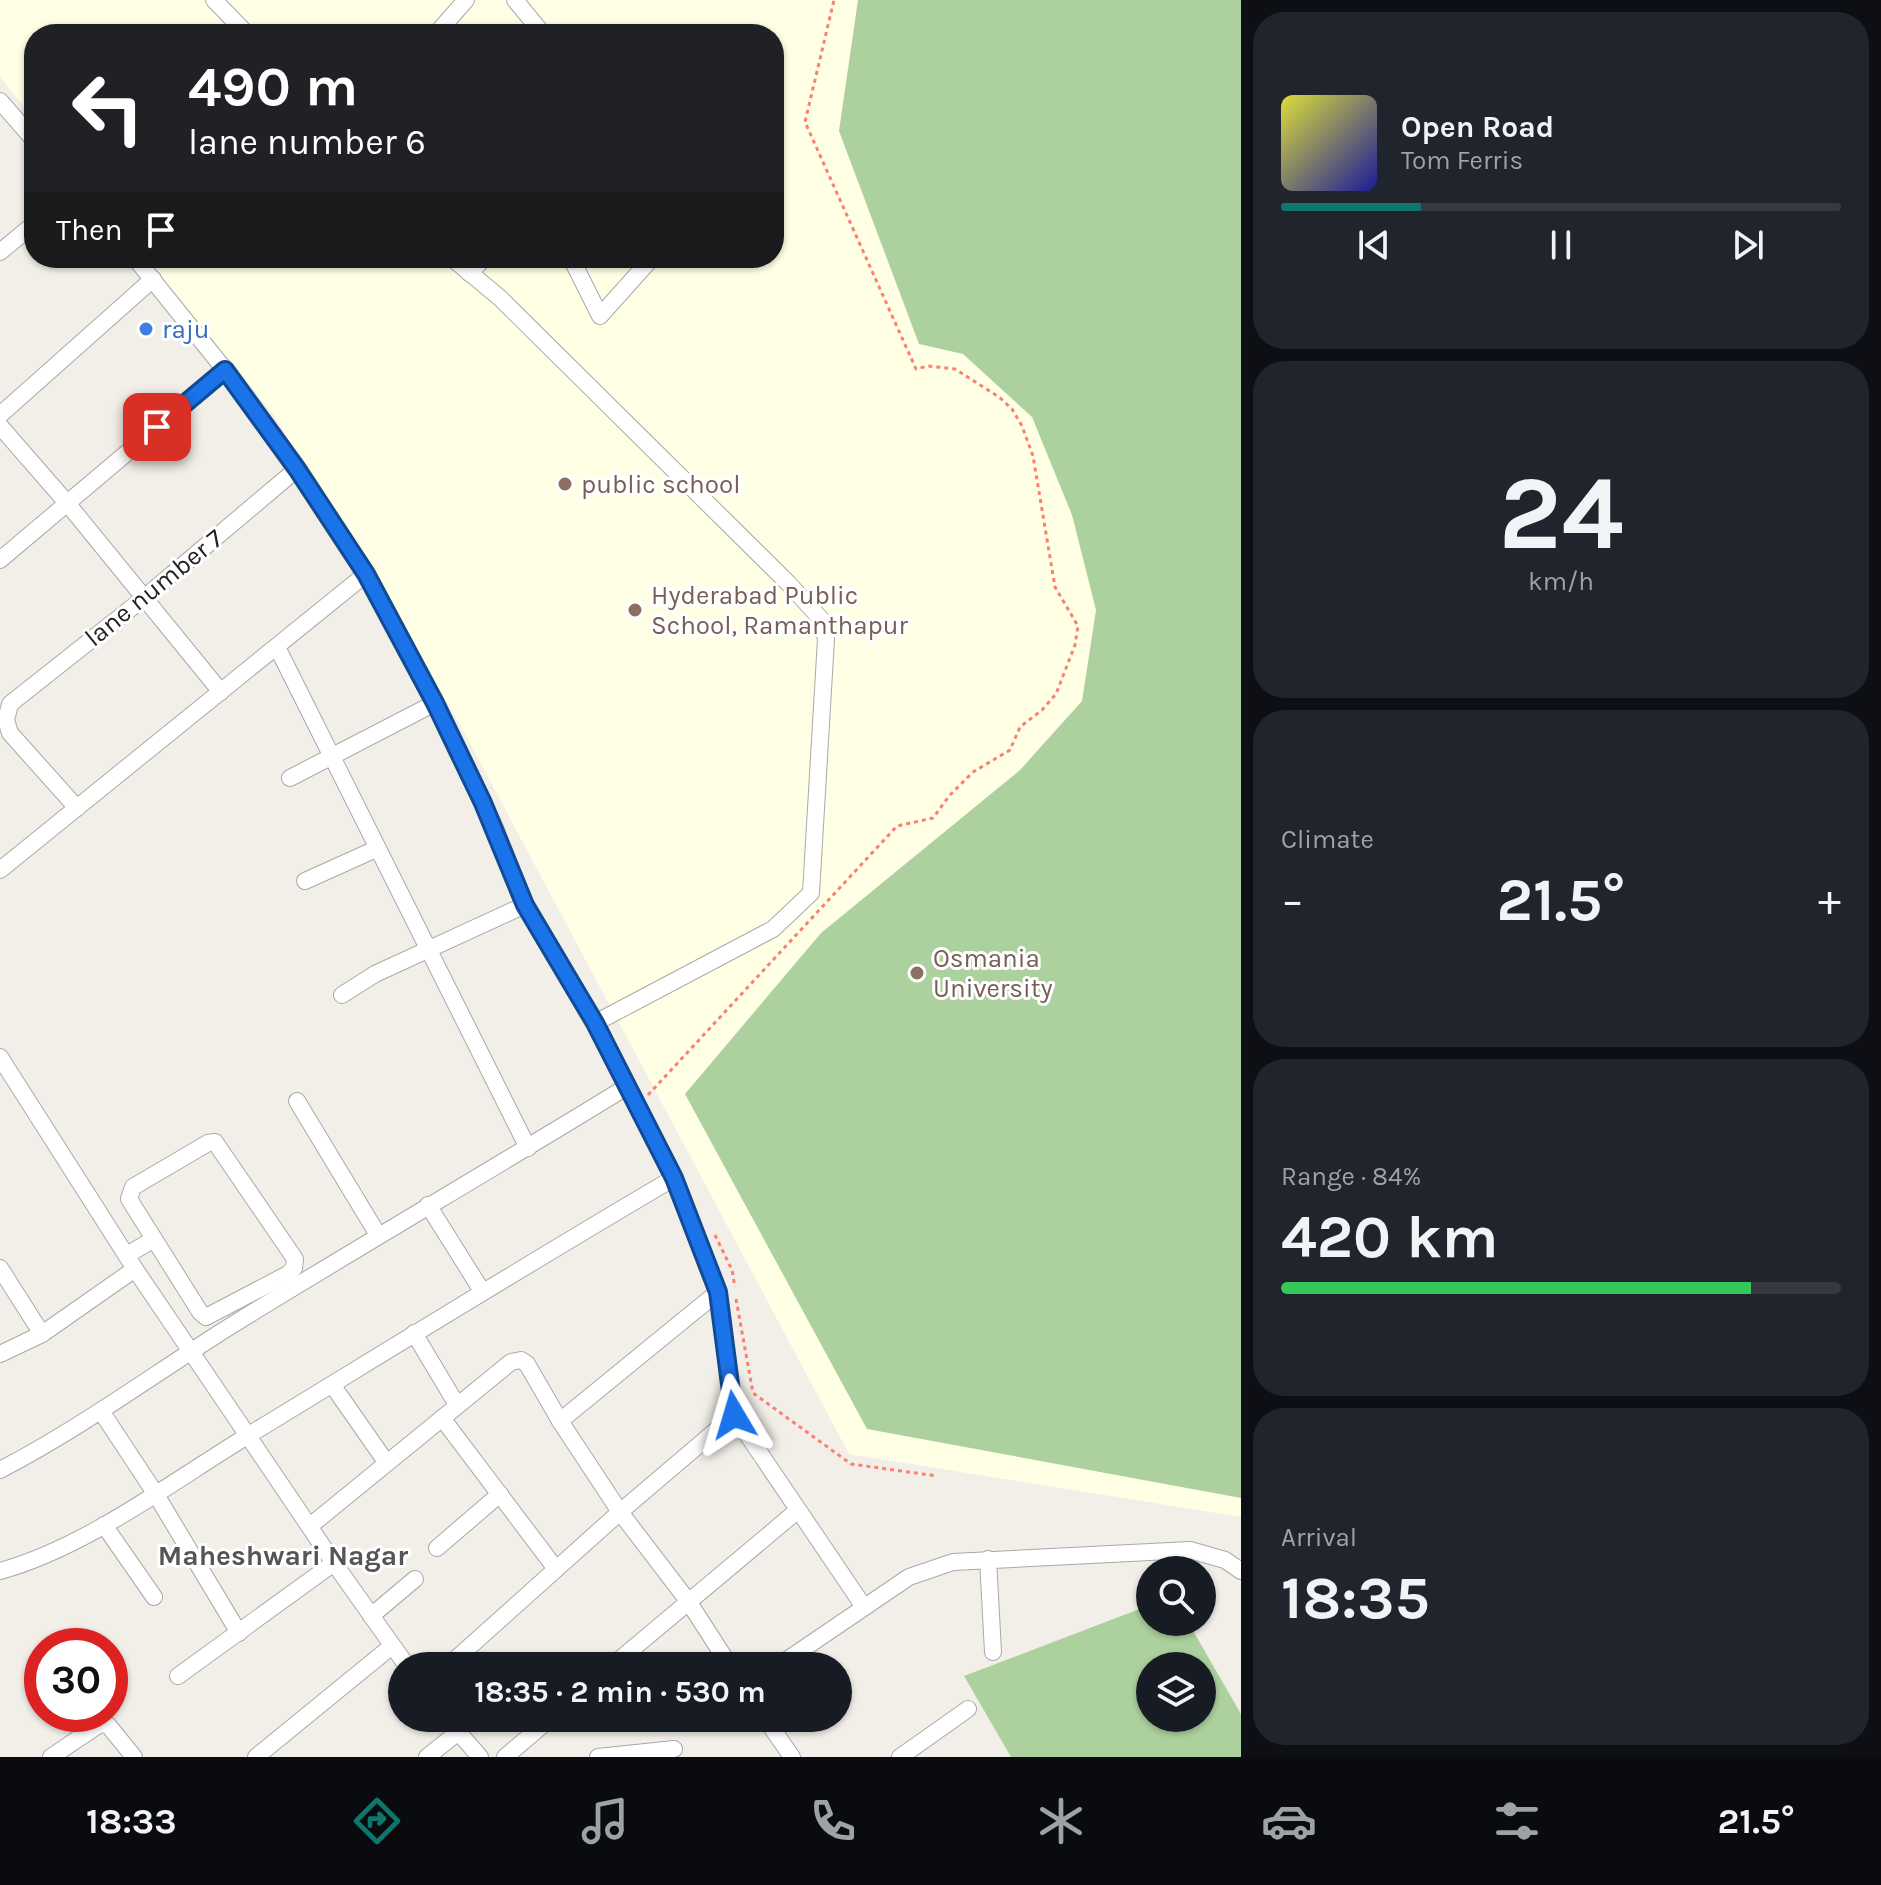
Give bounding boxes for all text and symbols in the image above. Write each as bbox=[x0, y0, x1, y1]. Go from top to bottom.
text: 490 m bbox=[188, 54, 358, 119]
icon: left bbox=[56, 56, 160, 160]
text: Open Road bbox=[1401, 109, 1554, 145]
text: lane number 6 bbox=[188, 121, 426, 163]
text: Tom Ferris bbox=[1401, 145, 1523, 176]
icon: arrive bbox=[139, 208, 183, 252]
text: Then bbox=[56, 212, 123, 248]
icon: previous bbox=[1352, 223, 1396, 267]
icon: pause bbox=[1539, 223, 1583, 267]
icon: next bbox=[1726, 223, 1770, 267]
place label: raju bbox=[162, 314, 210, 345]
marker: raju bbox=[137, 320, 155, 338]
pin bbox=[123, 393, 191, 461]
icon: arrive bbox=[135, 405, 179, 449]
text: 24 bbox=[1499, 453, 1623, 574]
place label: public school bbox=[581, 469, 740, 500]
marker: public school bbox=[556, 475, 574, 493]
street label: lane number 7 bbox=[79, 523, 229, 653]
text: km/h bbox=[1528, 566, 1594, 597]
place label: Hyderabad Public School, Ramanthapur bbox=[651, 580, 908, 641]
marker: Hyderabad Public School, Ramanthapur bbox=[626, 601, 644, 619]
text: Climate bbox=[1281, 824, 1374, 855]
text: 21.5° bbox=[1497, 865, 1625, 935]
text: − bbox=[1281, 875, 1304, 926]
text: + bbox=[1818, 875, 1841, 926]
place label: Osmania University bbox=[933, 943, 1053, 1004]
marker: Osmania University bbox=[908, 964, 926, 982]
text: Range · 84% bbox=[1281, 1161, 1421, 1192]
text: 420 km bbox=[1281, 1202, 1499, 1272]
position arrow bbox=[692, 1373, 776, 1457]
text: Arrival bbox=[1281, 1522, 1357, 1553]
district label: Maheshwari Nagar bbox=[158, 1539, 408, 1572]
map controls bbox=[1136, 1556, 1216, 1732]
button: search bbox=[1136, 1556, 1216, 1636]
text: 18:35 bbox=[1281, 1563, 1430, 1633]
speed limit sign: 30 bbox=[24, 1628, 128, 1732]
button: layers bbox=[1136, 1652, 1216, 1732]
text: 18:35 · 2 min · 530 m bbox=[474, 1674, 766, 1710]
icon: directions bbox=[349, 1793, 405, 1849]
icon: music bbox=[577, 1793, 633, 1849]
icon: phone bbox=[805, 1793, 861, 1849]
icon: climate bbox=[1033, 1793, 1089, 1849]
icon: car bbox=[1261, 1793, 1317, 1849]
icon: filters bbox=[1489, 1793, 1545, 1849]
text: 18:33 bbox=[86, 1800, 177, 1842]
text: 21.5° bbox=[1718, 1800, 1795, 1842]

